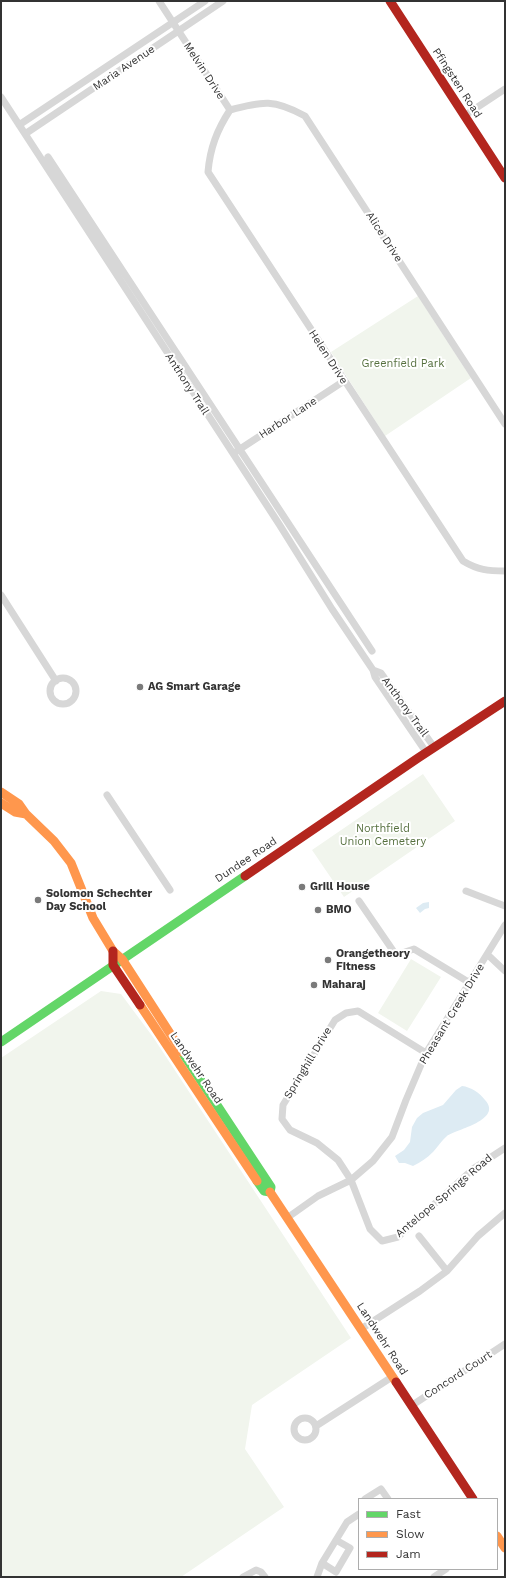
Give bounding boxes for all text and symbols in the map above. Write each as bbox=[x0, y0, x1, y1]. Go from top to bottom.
street label: Melvin Drive bbox=[181, 40, 227, 102]
street label: Maria Avenue bbox=[91, 42, 157, 94]
street label: Pfingsten Road bbox=[429, 46, 485, 120]
street label: Alice Drive bbox=[363, 209, 405, 265]
street label: Helen Drive bbox=[306, 327, 350, 387]
street label: Anthony Trail bbox=[162, 351, 212, 417]
park label: Greenfield Park bbox=[362, 357, 444, 371]
street label: Harbor Lane bbox=[257, 394, 319, 442]
street label: Anthony Trail bbox=[379, 674, 431, 740]
place label: AG Smart Garage bbox=[148, 680, 241, 694]
marker: AG Smart Garage bbox=[135, 682, 145, 692]
park label: Northfield Union Cemetery bbox=[340, 822, 426, 848]
street label: Dundee Road bbox=[213, 834, 279, 886]
place label: Grill House bbox=[310, 880, 370, 894]
marker: Grill House bbox=[297, 882, 307, 892]
place label: Solomon Schechter Day School bbox=[46, 887, 152, 913]
marker: Solomon Schechter Day School bbox=[33, 895, 43, 905]
place label: BMO bbox=[326, 903, 352, 917]
marker: BMO bbox=[313, 905, 323, 915]
place label: Orangetheory Fitness bbox=[336, 947, 410, 973]
marker: Orangetheory Fitness bbox=[323, 955, 333, 965]
street label: Pheasant Creek Drive bbox=[417, 961, 487, 1067]
place label: Maharaj bbox=[322, 978, 366, 992]
marker: Maharaj bbox=[309, 980, 319, 990]
street label: Springhill Drive bbox=[281, 1025, 335, 1101]
street label: Landwehr Road bbox=[167, 1030, 225, 1106]
street label: Antelope Springs Road bbox=[393, 1152, 495, 1240]
street label: Landwehr Road bbox=[354, 1300, 410, 1378]
street label: Concord Court bbox=[422, 1348, 494, 1402]
legend bbox=[358, 1498, 498, 1570]
text: Fast bbox=[396, 1507, 421, 1521]
text: Slow bbox=[396, 1527, 424, 1541]
text: Jam bbox=[396, 1547, 421, 1561]

